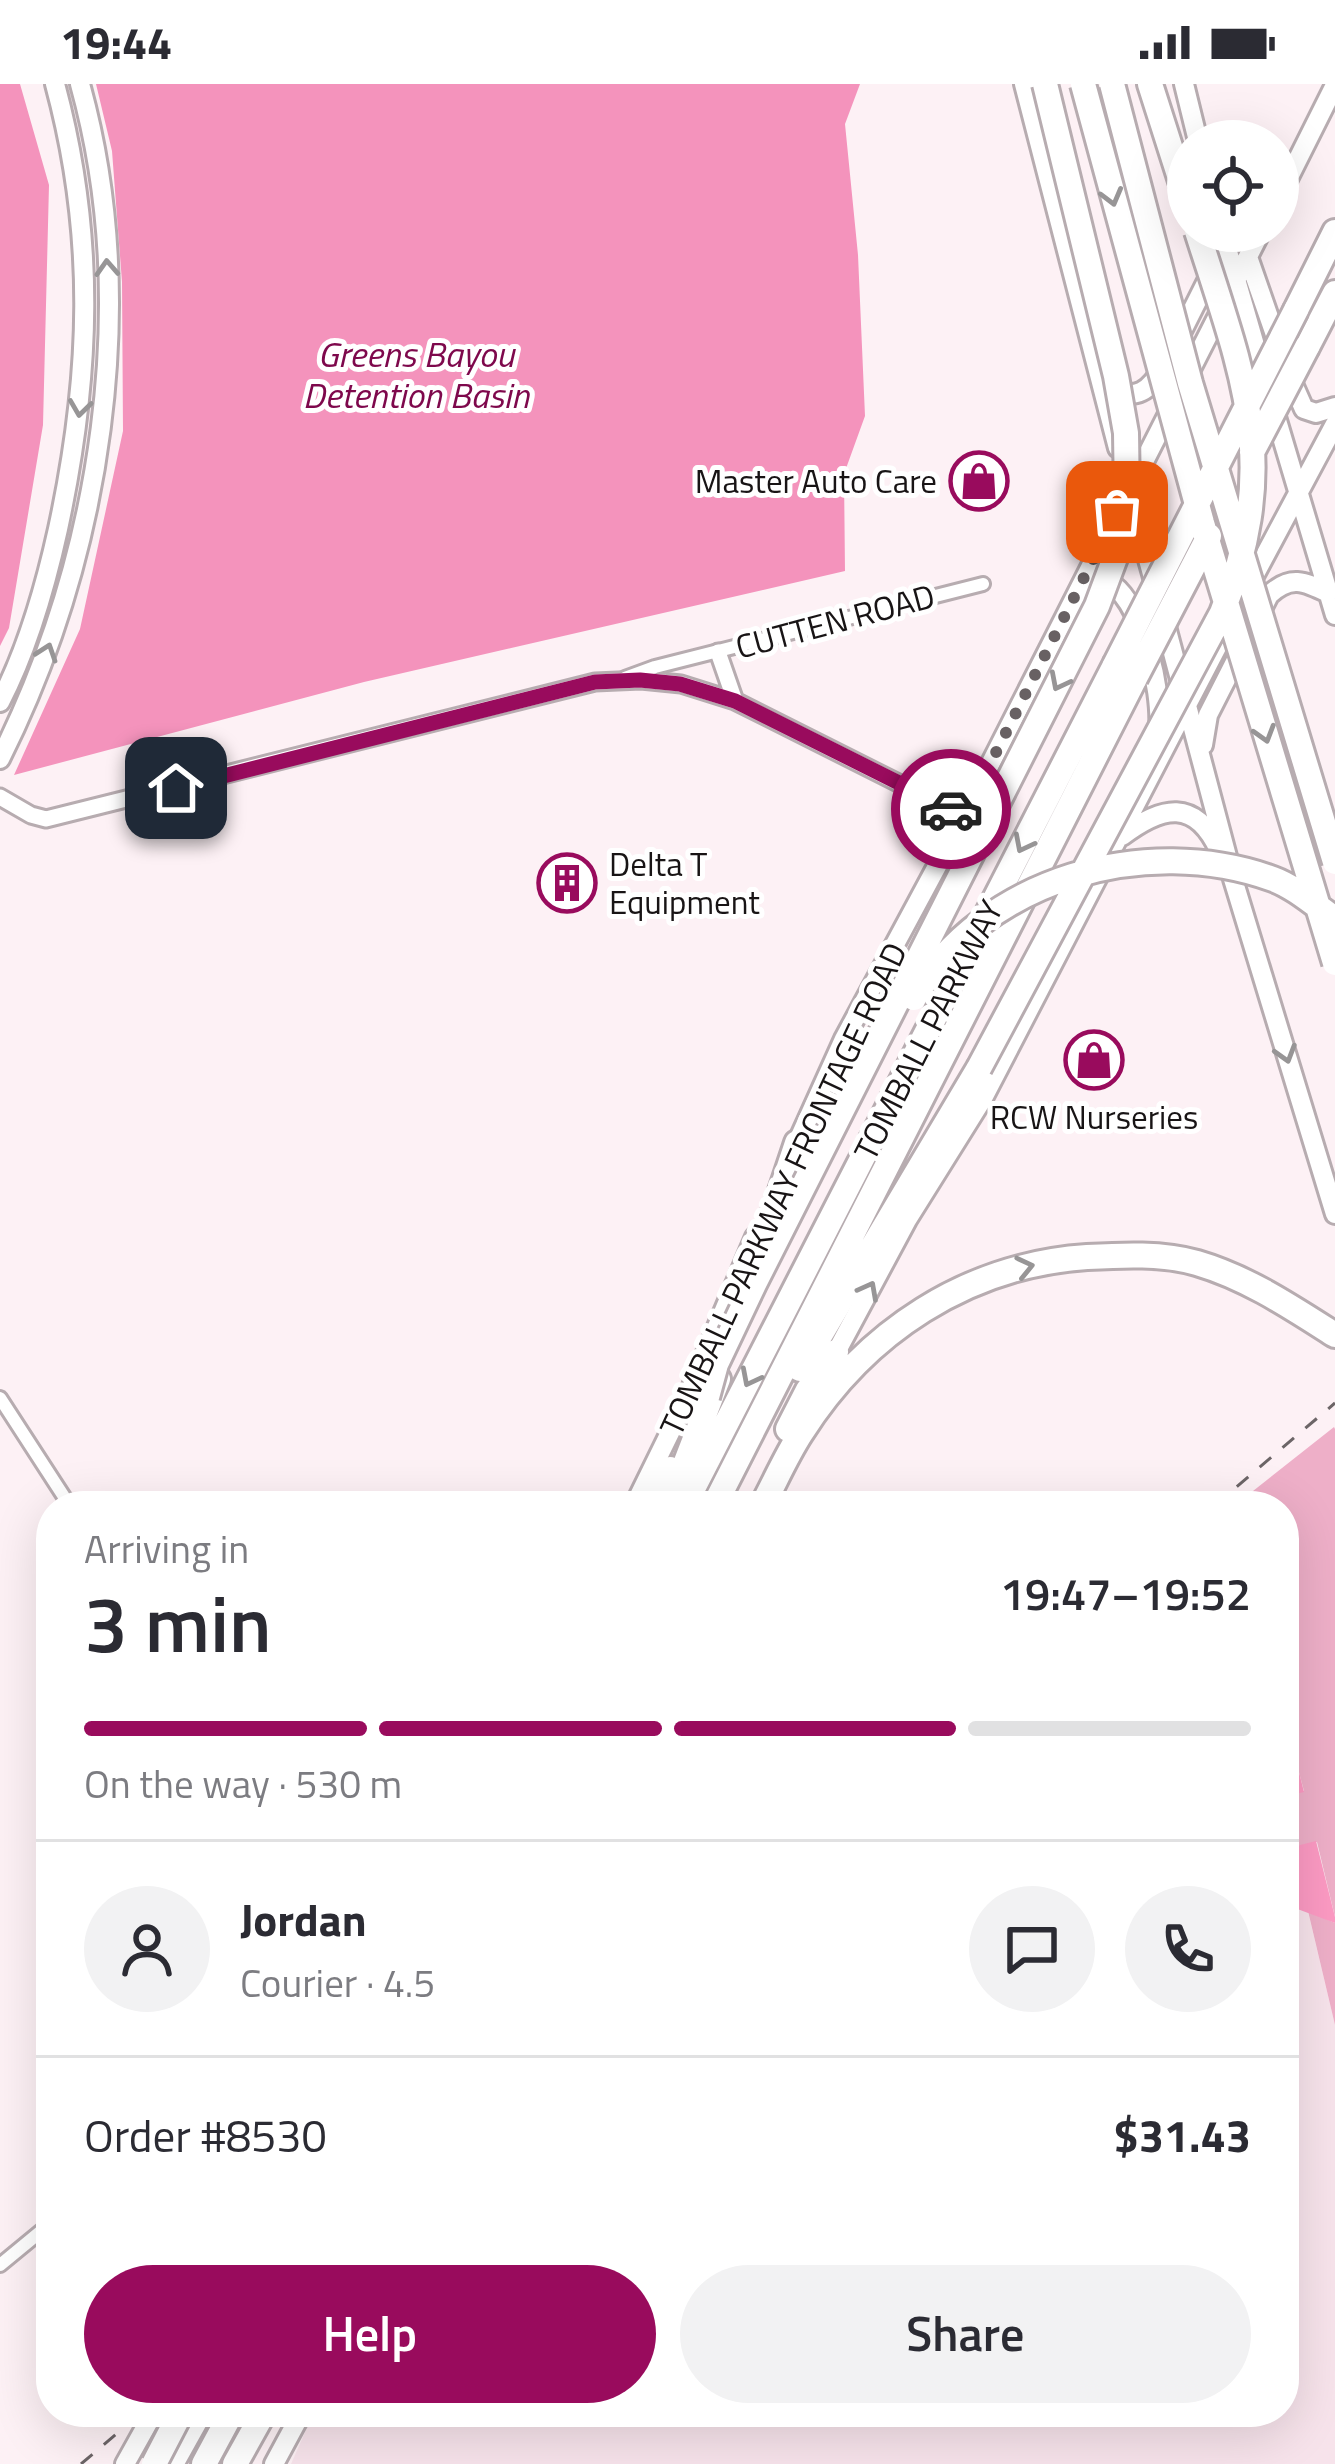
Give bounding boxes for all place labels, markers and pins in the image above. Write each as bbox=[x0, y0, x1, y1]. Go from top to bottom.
shop icon: Master Auto Care bbox=[948, 450, 1010, 512]
place label: Master Auto Care bbox=[695, 456, 937, 506]
pin bbox=[1066, 461, 1168, 563]
pin bbox=[125, 737, 227, 839]
place label: Delta T Equipment bbox=[609, 839, 760, 927]
building icon: Delta T Equipment bbox=[536, 852, 598, 914]
shop icon: RCW Nurseries bbox=[1063, 1029, 1125, 1091]
place label: RCW Nurseries bbox=[990, 1092, 1198, 1142]

